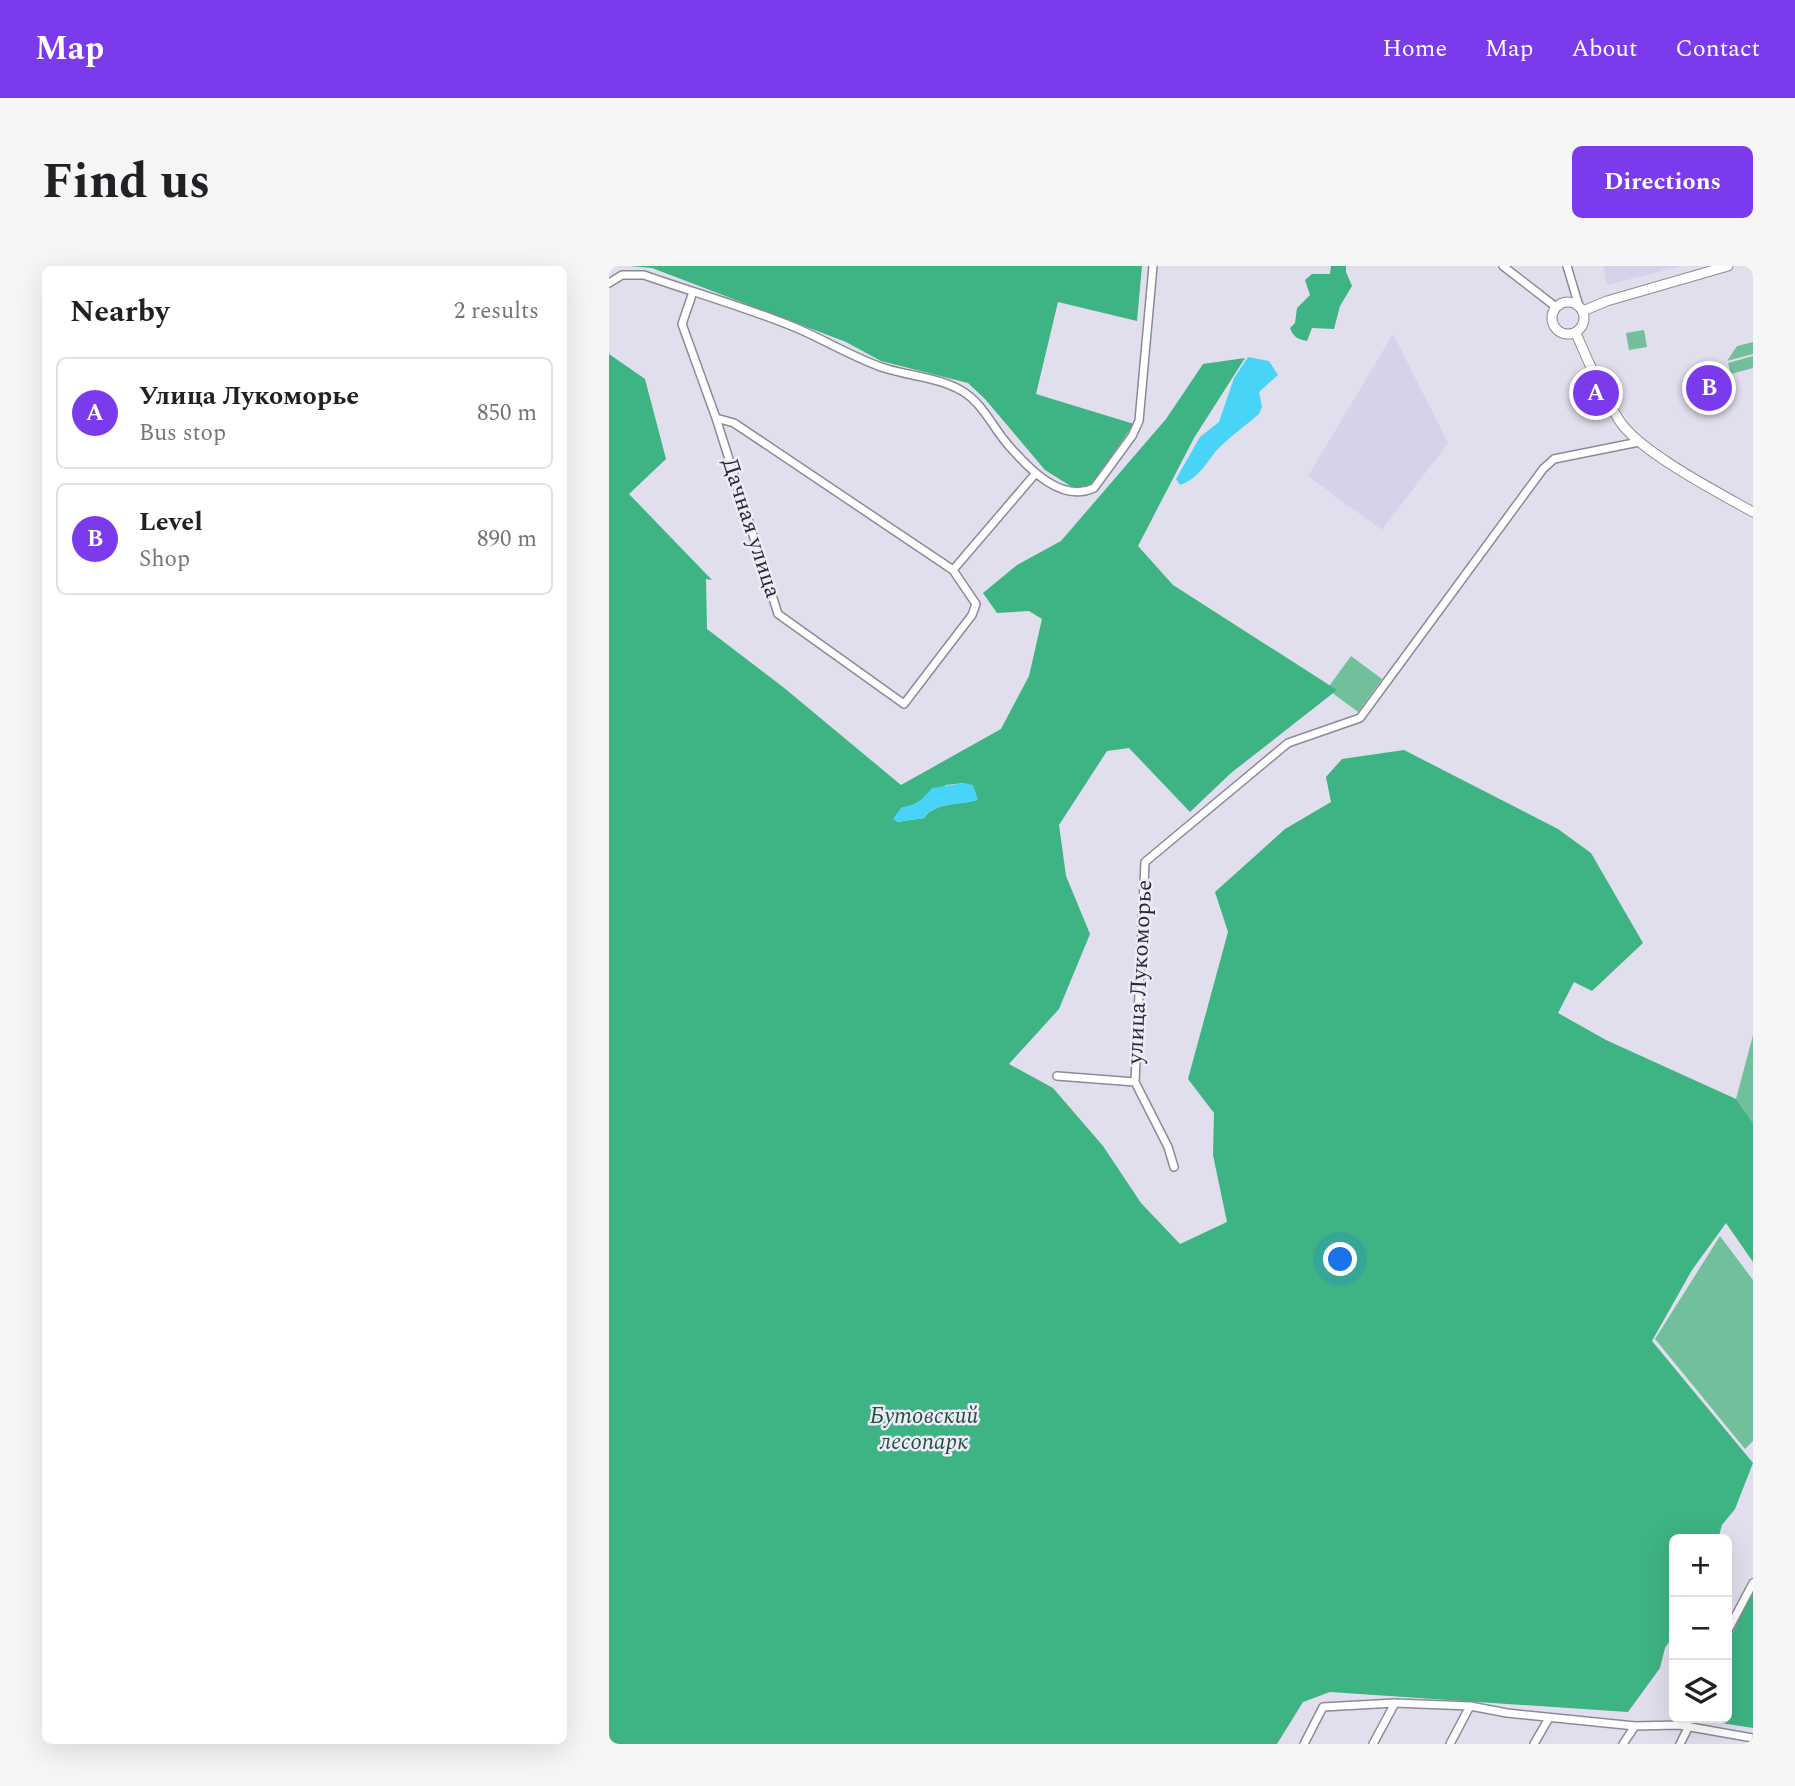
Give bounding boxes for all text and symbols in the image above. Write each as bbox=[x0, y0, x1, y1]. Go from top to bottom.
text: Map bbox=[35, 24, 104, 74]
text: Home bbox=[1382, 31, 1447, 67]
text: Map bbox=[1485, 31, 1533, 67]
text: About bbox=[1571, 31, 1637, 67]
text: Contact bbox=[1675, 31, 1760, 67]
text: Find us bbox=[42, 145, 210, 220]
button: Directions bbox=[1572, 146, 1753, 218]
text: Nearby bbox=[70, 289, 169, 335]
text: 2 results bbox=[454, 294, 539, 329]
pin: B bbox=[1686, 362, 1732, 414]
pin: A bbox=[1573, 367, 1619, 419]
text: Улица Лукоморье bbox=[139, 376, 359, 416]
text: A bbox=[86, 396, 104, 431]
text: 850 m bbox=[477, 396, 537, 431]
text: Bus stop bbox=[139, 416, 226, 451]
street label: Дачная улица bbox=[712, 453, 790, 603]
text: Level bbox=[139, 502, 203, 542]
text: B bbox=[87, 522, 103, 557]
text: 890 m bbox=[477, 522, 537, 557]
text: Shop bbox=[139, 542, 190, 577]
street label: улица Лукоморье bbox=[1118, 879, 1162, 1066]
your location bbox=[1323, 1242, 1357, 1276]
park label: Бутовский лесопарк bbox=[870, 1399, 978, 1460]
map controls bbox=[1669, 1534, 1732, 1723]
button: + bbox=[1669, 1534, 1732, 1597]
button: − bbox=[1669, 1597, 1732, 1660]
button: layers bbox=[1669, 1660, 1732, 1723]

